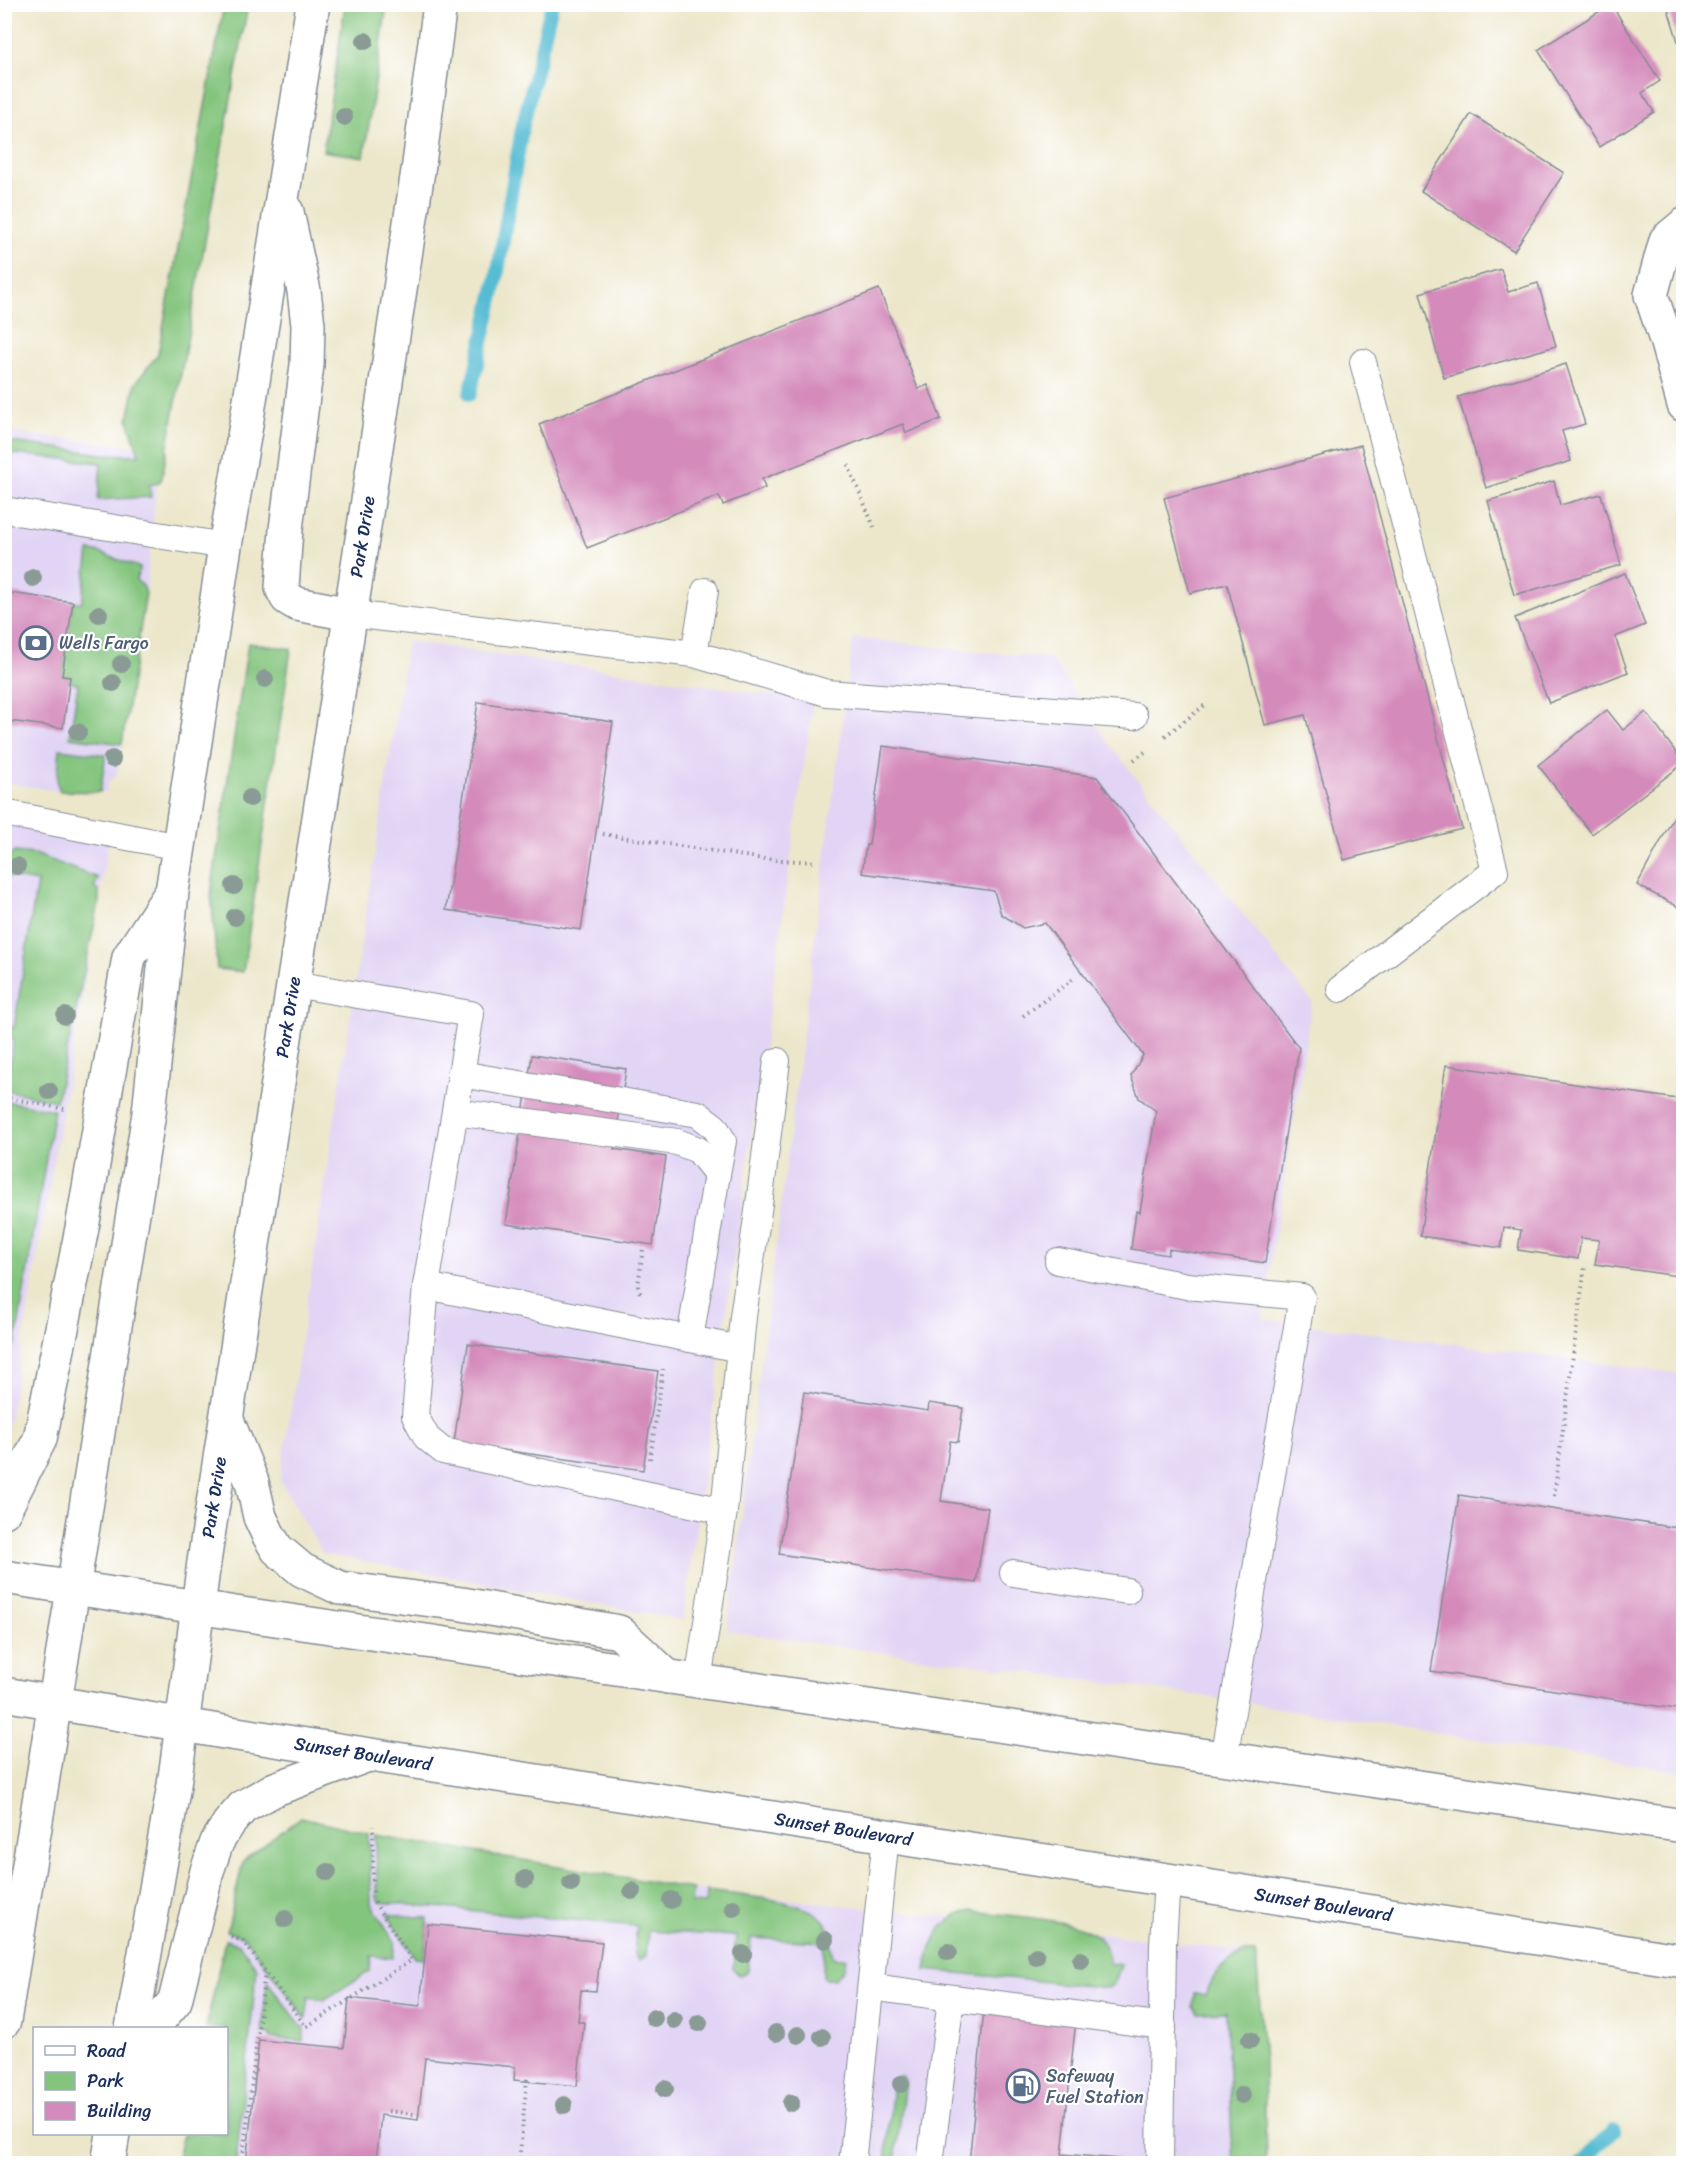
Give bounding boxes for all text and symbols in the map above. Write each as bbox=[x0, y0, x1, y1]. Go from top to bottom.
street label: Park Drive bbox=[340, 494, 384, 580]
bank icon: Wells Fargo bbox=[18, 625, 54, 661]
place label: Wells Fargo bbox=[59, 627, 149, 659]
street label: Park Drive bbox=[266, 974, 310, 1060]
street label: Park Drive bbox=[192, 1454, 236, 1540]
street label: Sunset Boulevard bbox=[292, 1727, 436, 1781]
street label: Sunset Boulevard bbox=[772, 1803, 916, 1856]
street label: Sunset Boulevard bbox=[1252, 1878, 1396, 1931]
legend bbox=[33, 2027, 228, 2135]
text: Road bbox=[87, 2035, 127, 2067]
place label: Safeway Fuel Station bbox=[1046, 2060, 1144, 2113]
text: Park bbox=[87, 2065, 124, 2097]
fuel station icon: Safeway Fuel Station bbox=[1005, 2068, 1041, 2104]
text: Building bbox=[87, 2095, 151, 2127]

